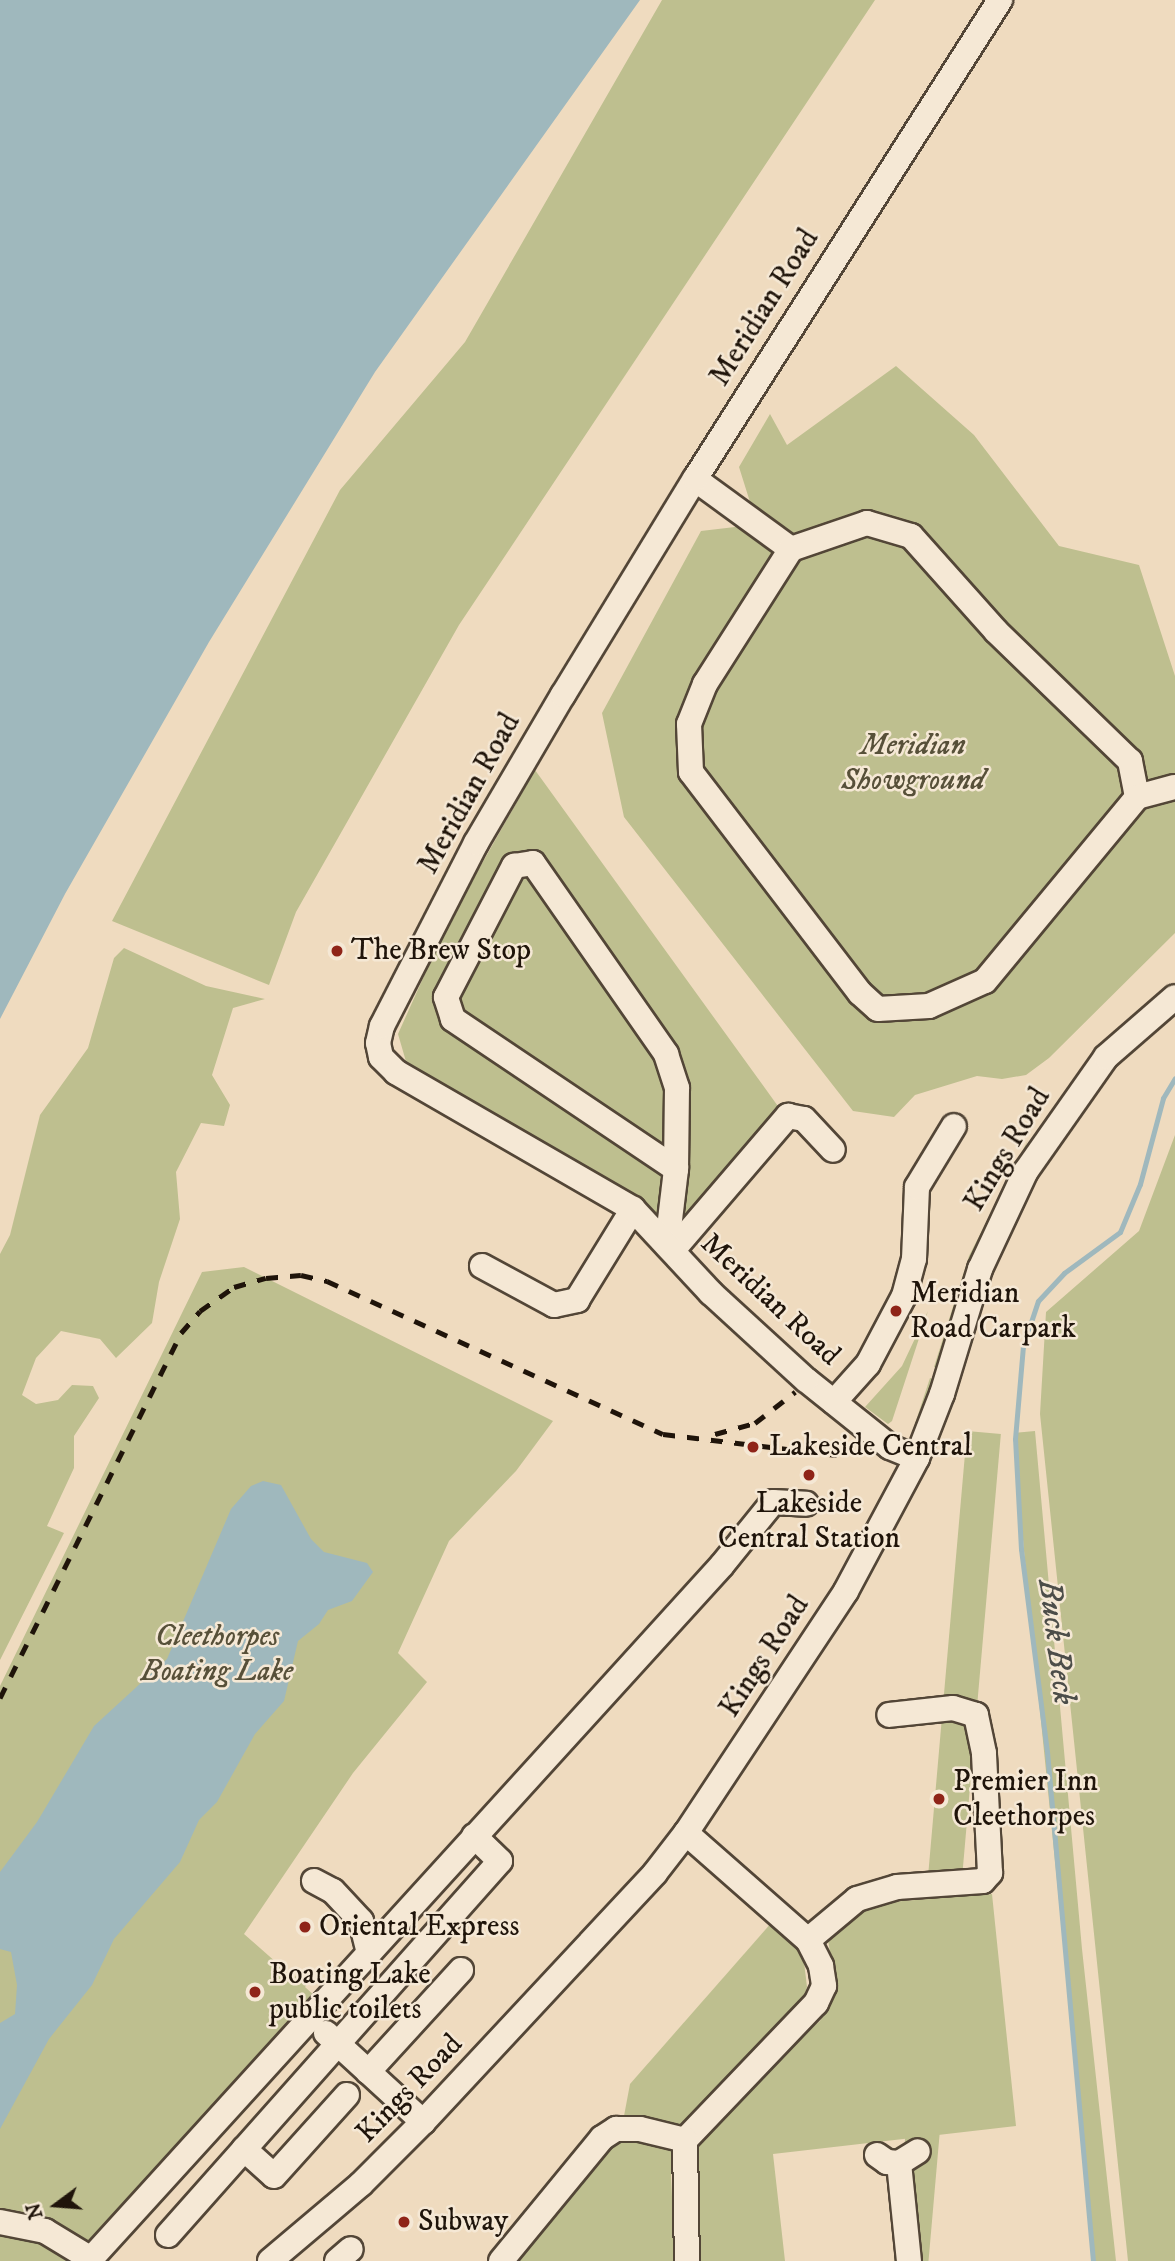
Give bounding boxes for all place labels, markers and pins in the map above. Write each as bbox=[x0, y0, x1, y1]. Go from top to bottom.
place label: The Brew Stop bbox=[351, 933, 531, 969]
marker: The Brew Stop bbox=[329, 943, 345, 959]
place label: Meridian Road Carpark bbox=[910, 1276, 1076, 1346]
marker: Meridian Road Carpark bbox=[888, 1303, 904, 1319]
place label: Lakeside Central bbox=[769, 1429, 972, 1465]
marker: Lakeside Central bbox=[743, 1437, 763, 1457]
marker: Lakeside Central Station bbox=[801, 1467, 817, 1483]
place label: Lakeside Central Station bbox=[718, 1486, 900, 1556]
place label: Premier Inn Cleethorpes bbox=[953, 1764, 1098, 1834]
marker: Premier Inn Cleethorpes bbox=[931, 1791, 947, 1807]
place label: Oriental Express bbox=[319, 1909, 519, 1945]
marker: Oriental Express bbox=[297, 1919, 313, 1935]
place label: Boating Lake public toilets bbox=[269, 1957, 431, 2028]
marker: Boating Lake public toilets bbox=[247, 1984, 263, 2000]
place label: Subway bbox=[418, 2204, 508, 2240]
marker: Subway bbox=[396, 2214, 412, 2230]

